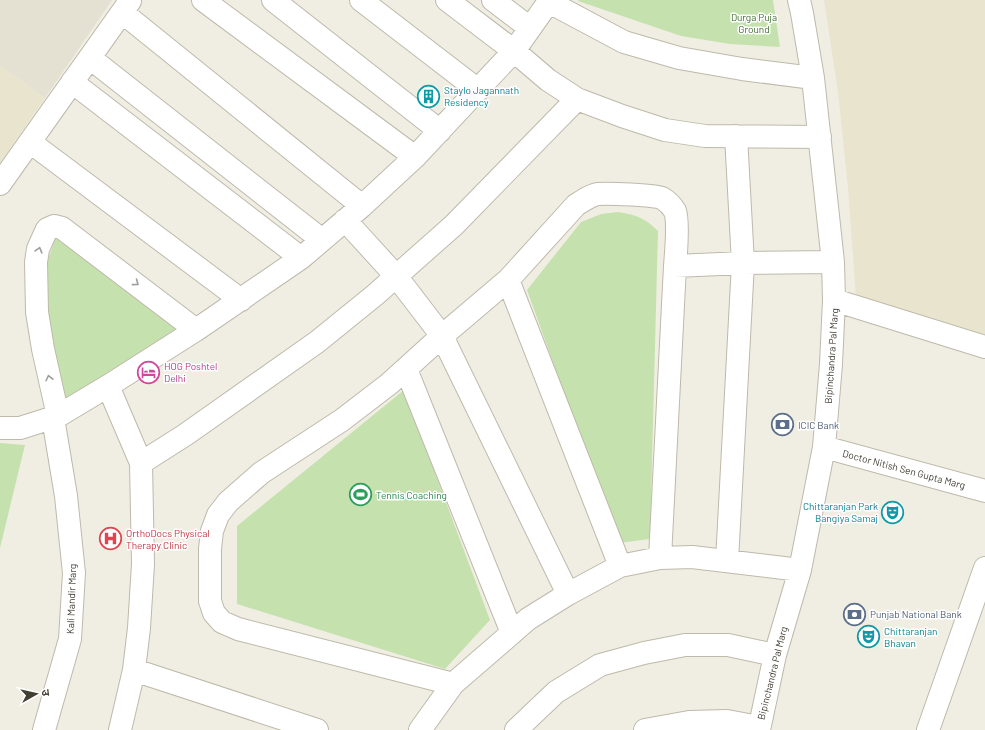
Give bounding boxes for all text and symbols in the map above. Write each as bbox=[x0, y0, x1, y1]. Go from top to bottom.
park label: Durga Puja Ground bbox=[731, 11, 777, 35]
building icon: Staylo Jagannath Residency bbox=[416, 83, 442, 109]
place label: Staylo Jagannath Residency bbox=[444, 84, 519, 108]
one-way arrow bbox=[34, 246, 43, 253]
one-way arrow bbox=[131, 279, 138, 286]
street label: Bipinchandra Pal Marg bbox=[822, 308, 840, 404]
hotel icon: HOG Poshtel Delhi bbox=[136, 359, 162, 385]
place label: HOG Poshtel Delhi bbox=[164, 360, 217, 384]
one-way arrow bbox=[46, 375, 54, 381]
bank icon: ICIC Bank bbox=[770, 412, 796, 438]
place label: ICIC Bank bbox=[798, 419, 839, 431]
street label: Doctor Nitish Sen Gupta Marg bbox=[841, 447, 967, 491]
sports icon: Tennis Coaching bbox=[348, 482, 374, 508]
place label: Tennis Coaching bbox=[376, 489, 447, 501]
theatre icon: Chittaranjan Park Bangiya Samaj bbox=[880, 499, 906, 525]
place label: Chittaranjan Park Bangiya Samaj bbox=[803, 500, 878, 524]
hospital icon: OrthoDocs Physical Therapy Clinic bbox=[97, 526, 123, 552]
place label: OrthoDocs Physical Therapy Clinic bbox=[126, 527, 210, 551]
street label: Kali Mandir Marg bbox=[64, 564, 78, 634]
bank icon: Punjab National Bank bbox=[841, 601, 867, 627]
place label: Punjab National Bank bbox=[870, 608, 962, 620]
theatre icon: Chittaranjan Bhavan bbox=[855, 624, 881, 650]
street label: Bipinchandra Pal Marg bbox=[755, 625, 789, 721]
place label: Chittaranjan Bhavan bbox=[884, 625, 937, 649]
north arrow bbox=[16, 674, 56, 714]
text: उ bbox=[40, 688, 53, 697]

